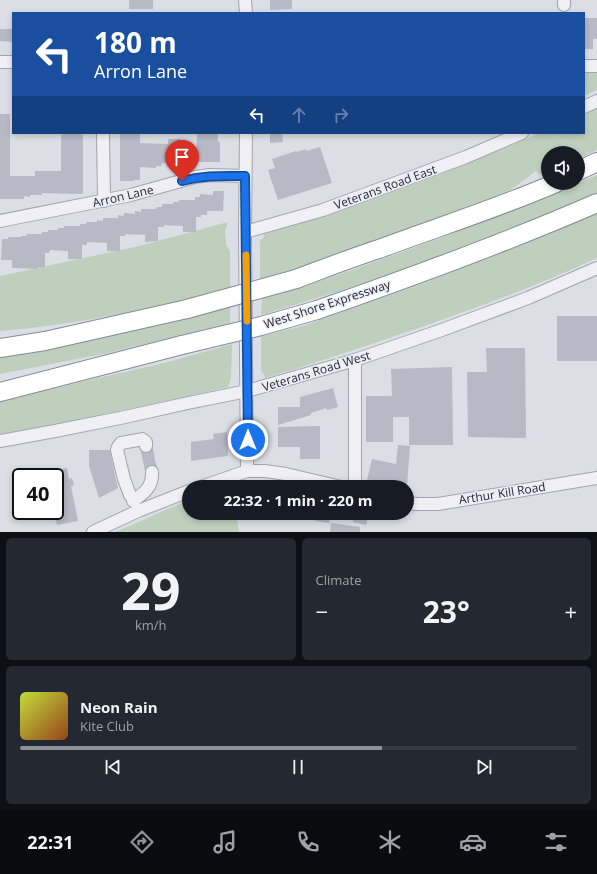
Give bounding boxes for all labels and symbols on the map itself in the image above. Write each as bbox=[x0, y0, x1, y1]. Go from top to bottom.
pin bbox=[165, 140, 199, 181]
street label: Veterans Road East bbox=[331, 161, 439, 213]
street label: Arron Lane bbox=[91, 181, 155, 211]
street label: West Shore Expressway bbox=[262, 275, 393, 333]
street label: Veterans Road West bbox=[260, 346, 372, 396]
position arrow bbox=[227, 419, 269, 461]
speed limit sign: 40 bbox=[12, 468, 64, 520]
street label: Arthur Kill Road bbox=[457, 478, 547, 508]

